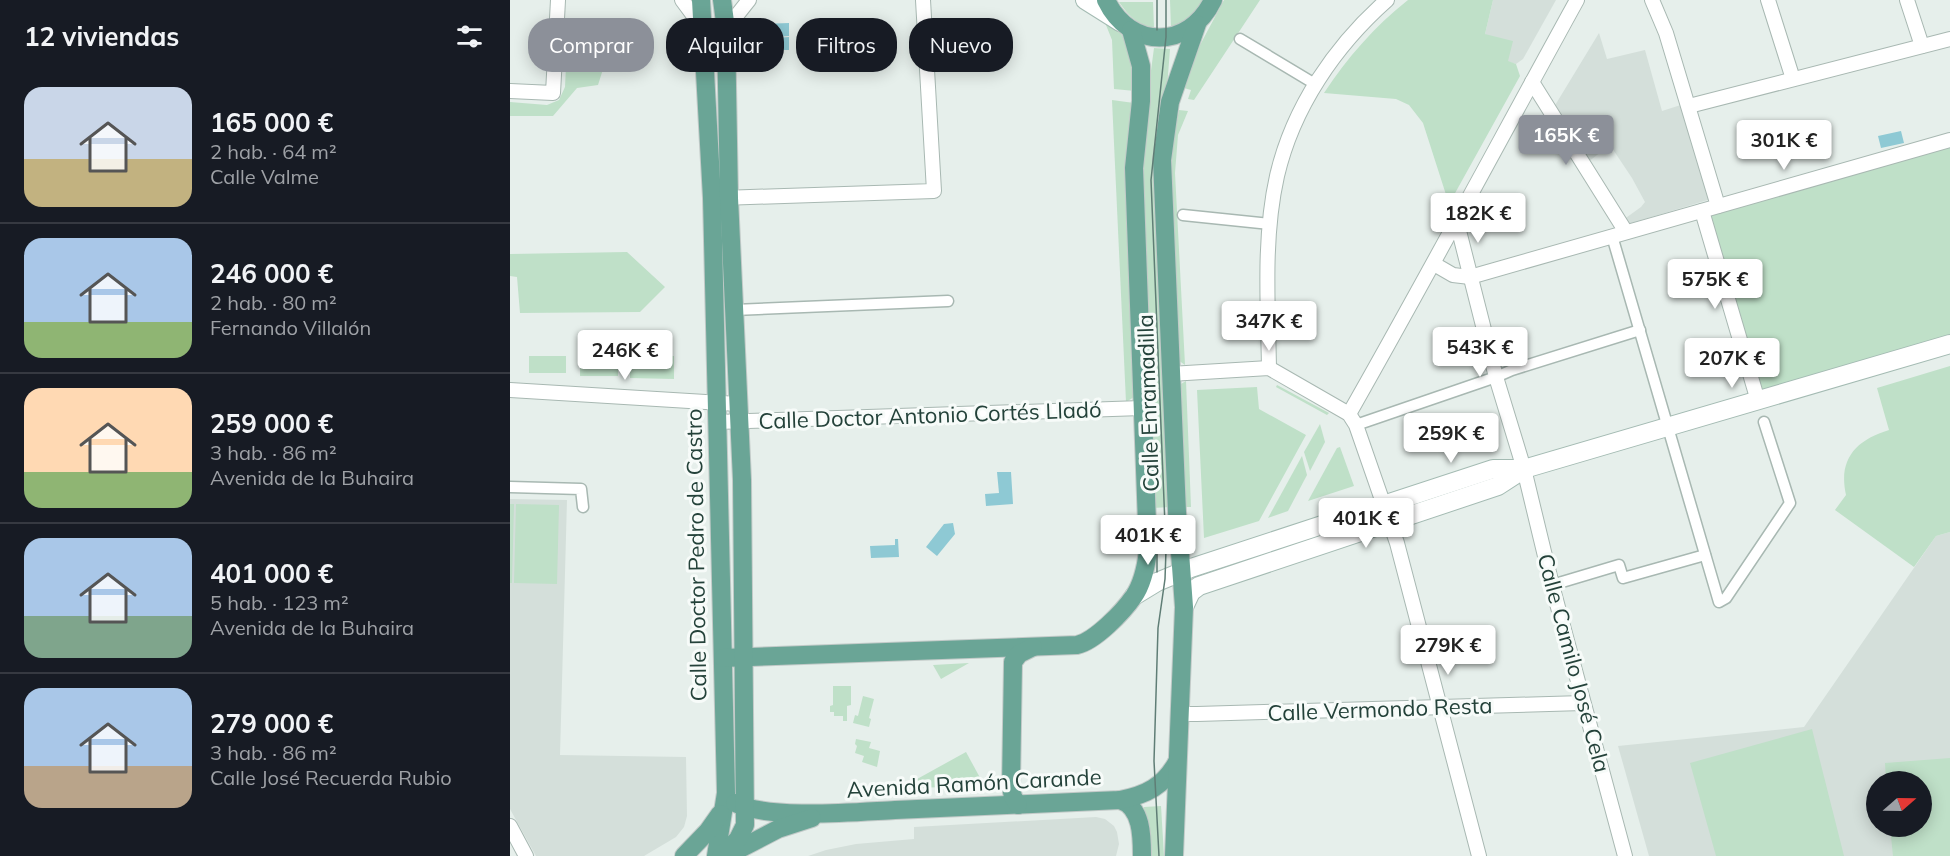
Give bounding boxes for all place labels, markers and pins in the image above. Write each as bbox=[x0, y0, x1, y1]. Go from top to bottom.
pin: 165K € bbox=[1517, 115, 1615, 166]
pin: 301K € bbox=[1735, 120, 1833, 171]
pin: 182K € bbox=[1429, 193, 1527, 244]
pin: 575K € bbox=[1666, 259, 1764, 310]
pin: 347K € bbox=[1220, 301, 1318, 352]
pin: 543K € bbox=[1431, 327, 1529, 378]
pin: 246K € bbox=[576, 330, 674, 381]
pin: 207K € bbox=[1683, 338, 1781, 389]
pin: 259K € bbox=[1402, 413, 1500, 464]
pin: 401K € bbox=[1317, 498, 1415, 549]
pin: 401K € bbox=[1099, 515, 1197, 566]
pin: 279K € bbox=[1399, 625, 1497, 676]

